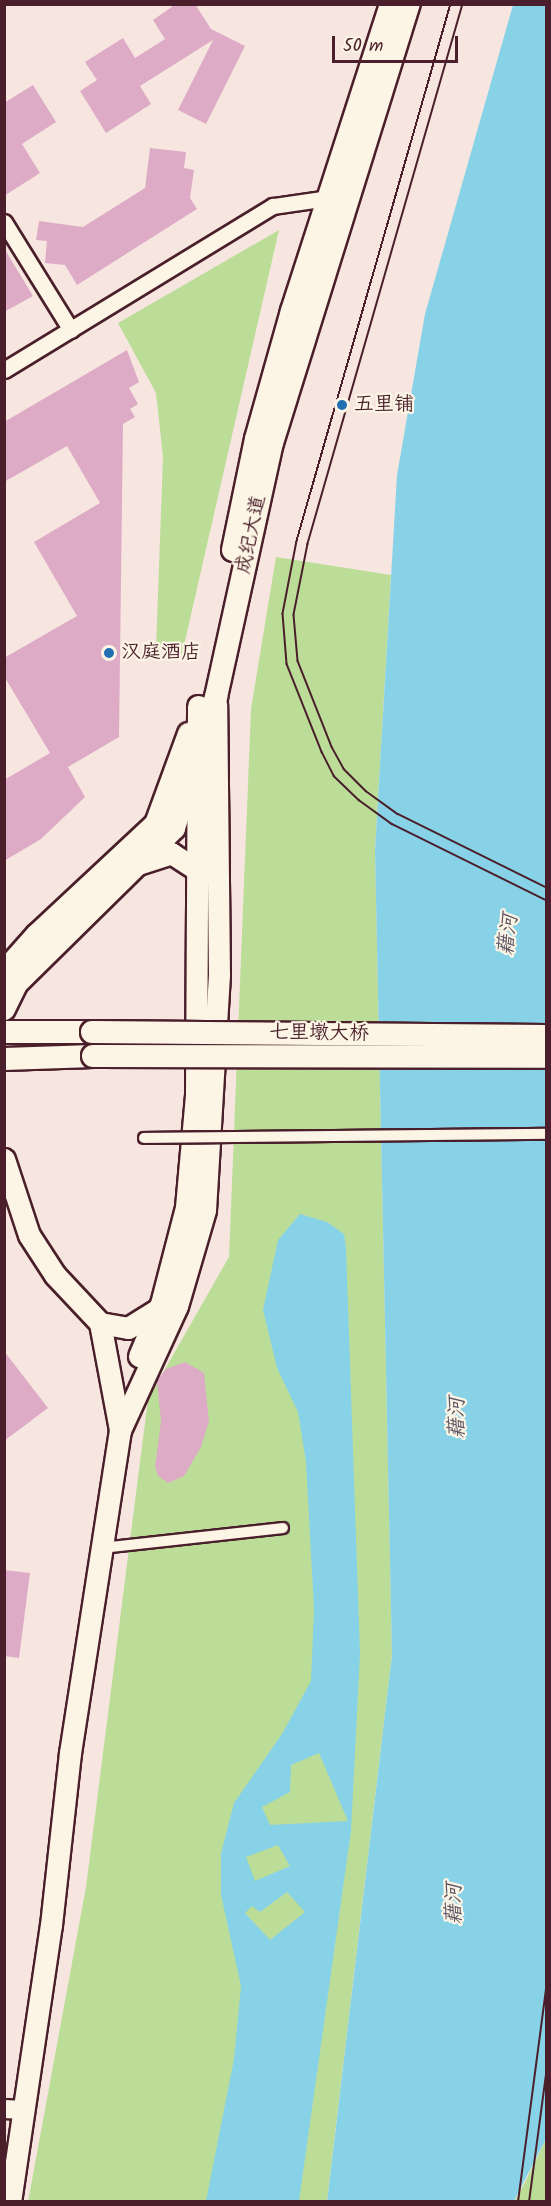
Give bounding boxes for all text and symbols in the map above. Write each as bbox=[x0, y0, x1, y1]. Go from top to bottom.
scale bar bbox=[335, 24, 461, 62]
text: 50 m bbox=[343, 32, 383, 61]
place label: 五里铺 bbox=[354, 393, 414, 417]
marker: 五里铺 bbox=[335, 398, 349, 412]
street label: 成纪大道 bbox=[232, 493, 272, 577]
place label: 汉庭酒店 bbox=[121, 641, 201, 665]
marker: 汉庭酒店 bbox=[102, 646, 116, 660]
water label: 藉河 bbox=[494, 913, 524, 957]
street label: 七里墩大桥 bbox=[269, 1021, 369, 1047]
water label: 藉河 bbox=[445, 1397, 471, 1439]
water label: 藉河 bbox=[442, 1883, 468, 1925]

